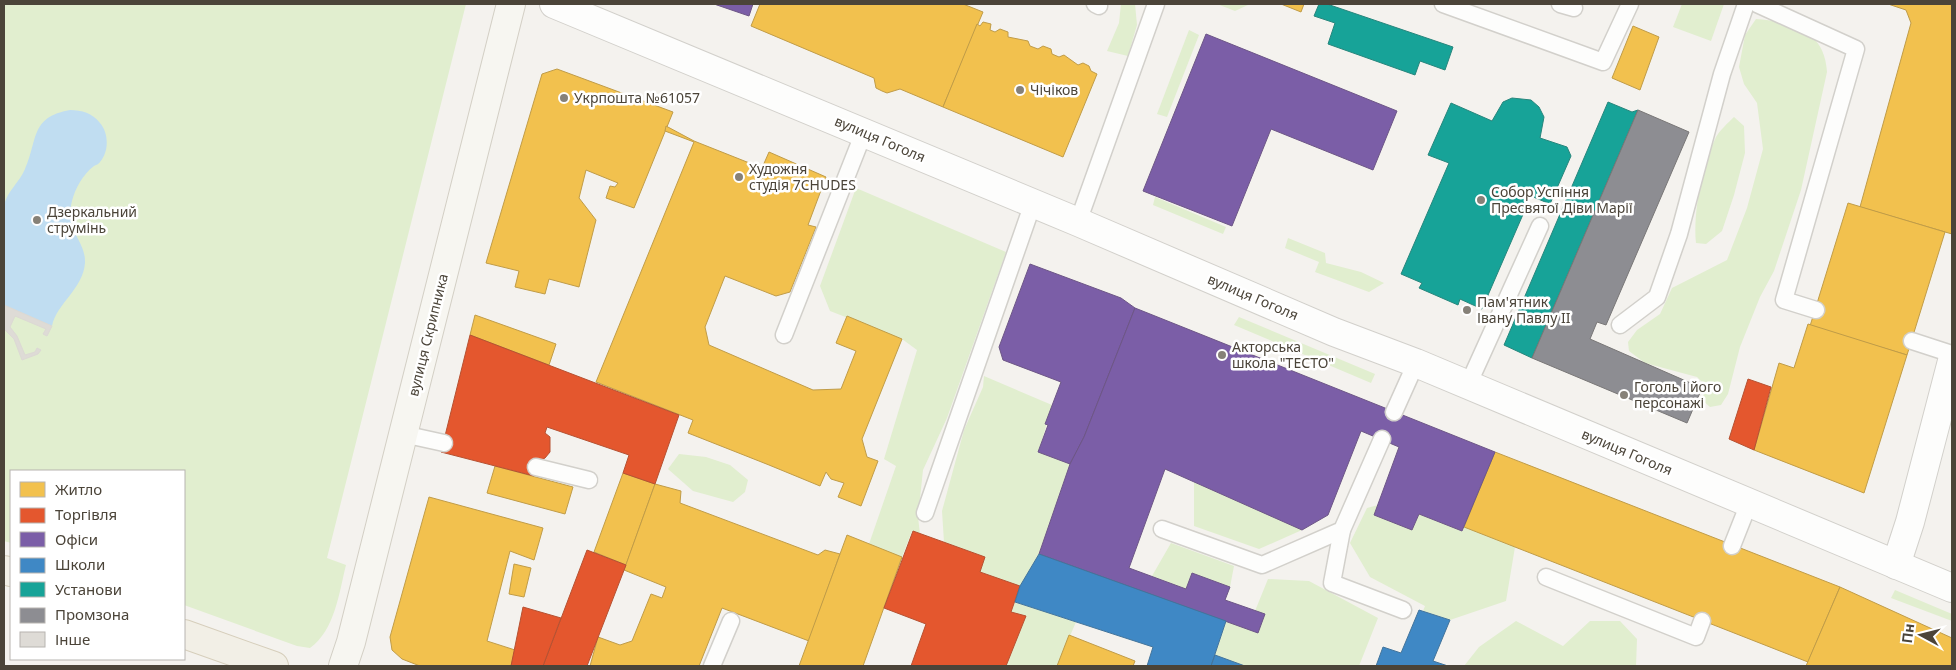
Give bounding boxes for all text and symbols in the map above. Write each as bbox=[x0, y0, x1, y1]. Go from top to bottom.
place label: Чічіков bbox=[1030, 80, 1078, 99]
marker: Чічіков bbox=[1014, 84, 1026, 96]
place label: Укрпошта №61057 bbox=[574, 88, 700, 107]
marker: Укрпошта №61057 bbox=[558, 92, 570, 104]
street label: вулиця Гоголя bbox=[832, 111, 928, 166]
place label: Художня студія 7CHUDES bbox=[749, 159, 856, 194]
marker: Художня студія 7CHUDES bbox=[733, 171, 745, 183]
place label: Собор Успіння Пресвятої Діви Марії bbox=[1491, 182, 1633, 217]
marker: Собор Успіння Пресвятої Діви Марії bbox=[1475, 194, 1487, 206]
place label: Дзеркальний струмінь bbox=[47, 202, 137, 237]
marker: Дзеркальний струмінь bbox=[31, 214, 43, 226]
street label: вулиця Гоголя bbox=[1205, 269, 1301, 324]
street label: вулиця Скрипника bbox=[403, 272, 452, 398]
place label: Пам'ятник Івану Павлу II bbox=[1477, 292, 1571, 327]
marker: Пам'ятник Івану Павлу II bbox=[1461, 304, 1473, 316]
place label: Акторська школа "ТЕСТО" bbox=[1232, 337, 1334, 372]
marker: Акторська школа "ТЕСТО" bbox=[1216, 349, 1228, 361]
place label: Гоголь і його персонажі bbox=[1634, 377, 1721, 412]
marker: Гоголь і його персонажі bbox=[1618, 389, 1630, 401]
street label: вулиця Гоголя bbox=[1579, 424, 1675, 479]
legend bbox=[10, 470, 185, 660]
text: Житло bbox=[55, 479, 102, 499]
text: Торгівля bbox=[55, 504, 117, 524]
text: Офіси bbox=[55, 529, 98, 549]
text: Школи bbox=[55, 554, 105, 574]
text: Установи bbox=[55, 579, 122, 599]
text: Промзона bbox=[55, 604, 129, 624]
north arrow bbox=[1896, 610, 1946, 660]
text: Пн bbox=[1897, 622, 1918, 644]
text: Інше bbox=[55, 629, 90, 649]

